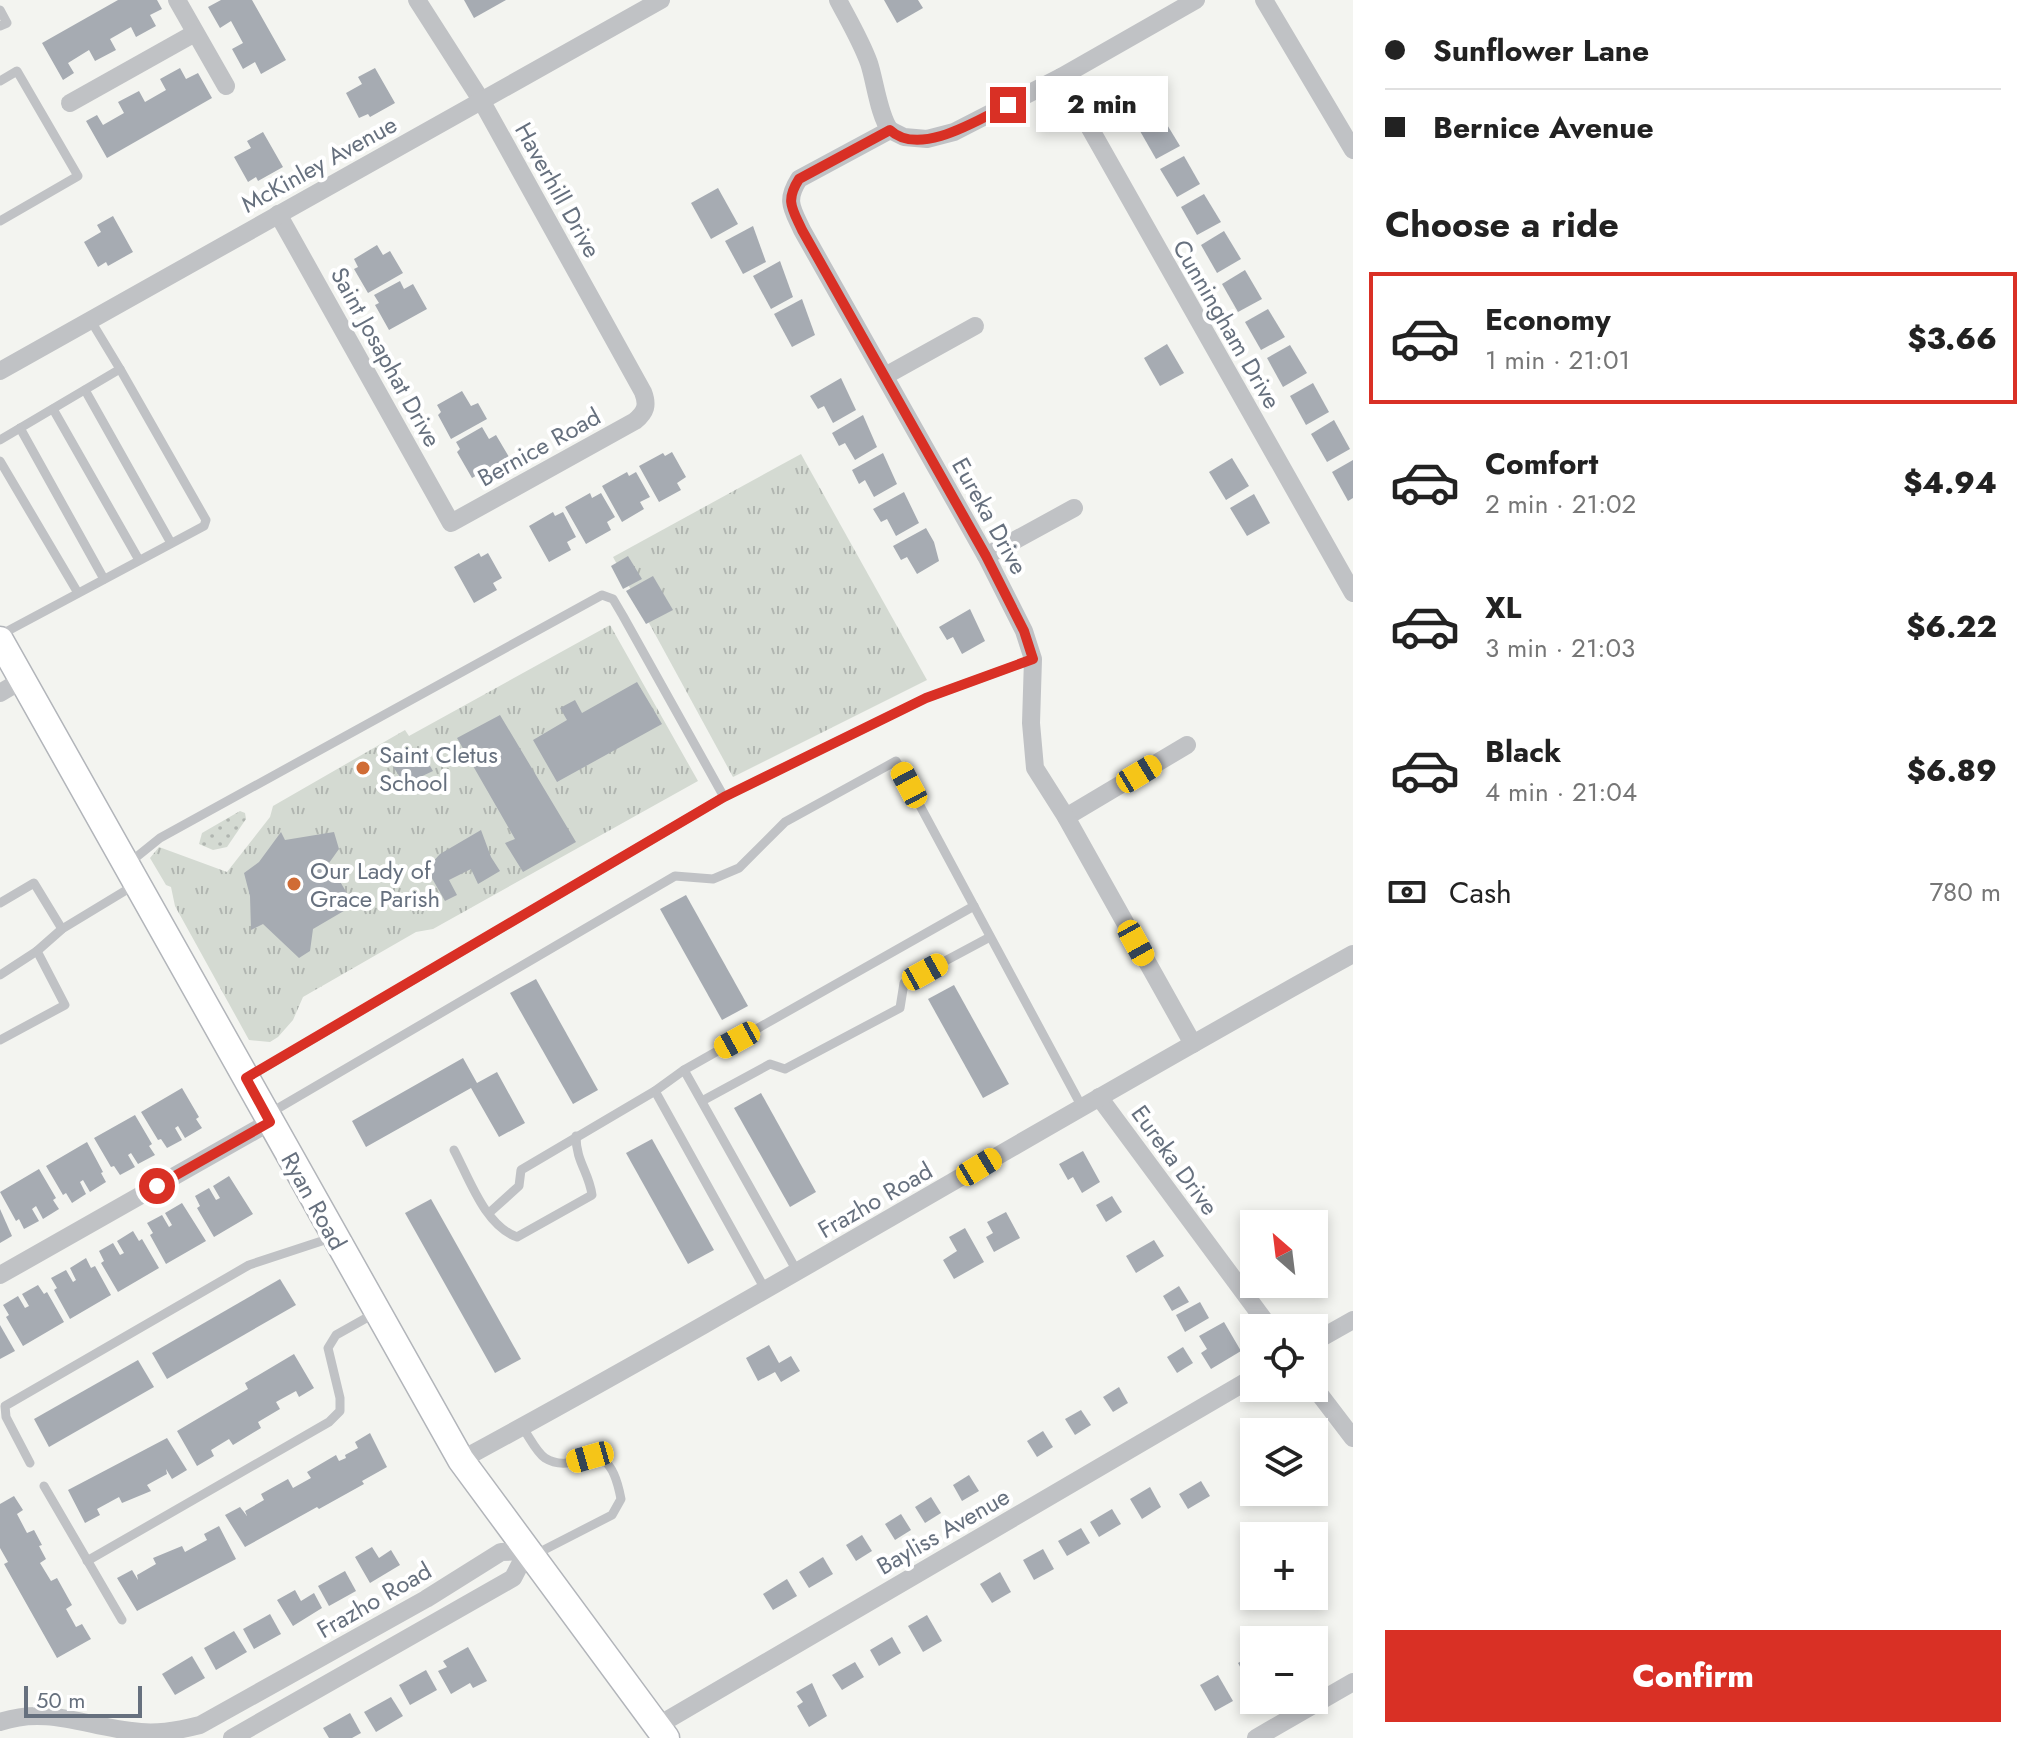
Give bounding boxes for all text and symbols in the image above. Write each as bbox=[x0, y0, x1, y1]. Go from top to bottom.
text: Sunflower Lane bbox=[1433, 29, 1649, 72]
callout: 2 min bbox=[1036, 77, 1168, 133]
text: 2 min bbox=[1067, 85, 1137, 123]
route end bbox=[990, 87, 1026, 123]
text: Bernice Avenue bbox=[1433, 106, 1654, 149]
street label: McKinley Avenue bbox=[235, 107, 403, 221]
street label: Haverhill Drive bbox=[506, 116, 610, 264]
text: Choose a ride bbox=[1385, 198, 1619, 250]
street label: Cunningham Drive bbox=[1164, 233, 1290, 415]
street label: Saint Josaphat Drive bbox=[322, 261, 450, 453]
text: Economy bbox=[1485, 298, 1611, 341]
icon: car bbox=[1389, 302, 1461, 374]
text: $3.66 bbox=[1907, 317, 1997, 360]
text: 1 min · 21:01 bbox=[1485, 341, 1630, 379]
street label: Bernice Road bbox=[471, 399, 607, 495]
text: Comfort bbox=[1485, 442, 1598, 485]
icon: car bbox=[1389, 446, 1461, 518]
street label: Eureka Drive bbox=[943, 451, 1037, 581]
text: $4.94 bbox=[1903, 461, 1997, 504]
text: 2 min · 21:02 bbox=[1485, 485, 1636, 523]
text: XL bbox=[1485, 586, 1521, 629]
icon: car bbox=[1389, 590, 1461, 662]
text: $6.22 bbox=[1906, 605, 1997, 648]
text: 3 min · 21:03 bbox=[1485, 629, 1635, 667]
text: Black bbox=[1485, 730, 1561, 773]
icon: car bbox=[1389, 734, 1461, 806]
place label: Saint Cletus School bbox=[379, 737, 498, 800]
text: $6.89 bbox=[1907, 749, 1997, 792]
car bbox=[1112, 751, 1166, 797]
car bbox=[887, 758, 931, 812]
marker: Saint Cletus School bbox=[354, 759, 372, 777]
text: 4 min · 21:04 bbox=[1485, 773, 1637, 811]
place label: Our Lady of Grace Parish bbox=[310, 853, 440, 916]
icon: cash bbox=[1385, 870, 1429, 914]
text: Cash bbox=[1449, 871, 1512, 914]
text: 780 m bbox=[1929, 873, 2001, 911]
marker: Our Lady of Grace Parish bbox=[285, 875, 303, 893]
car bbox=[1114, 916, 1158, 970]
car bbox=[898, 950, 952, 994]
car bbox=[710, 1018, 764, 1062]
street label: Eureka Drive bbox=[1123, 1098, 1227, 1222]
car bbox=[952, 1144, 1006, 1190]
street label: Ryan Road bbox=[273, 1146, 355, 1256]
street label: Frazho Road bbox=[811, 1153, 939, 1247]
route start bbox=[139, 1168, 175, 1204]
north arrow bbox=[1240, 1210, 1328, 1298]
map controls bbox=[1240, 1210, 1328, 1714]
button: locate bbox=[1240, 1314, 1328, 1402]
button: layers bbox=[1240, 1418, 1328, 1506]
car bbox=[564, 1439, 616, 1475]
street label: Bayliss Avenue bbox=[870, 1479, 1016, 1583]
button: + bbox=[1240, 1522, 1328, 1610]
street label: Frazho Road bbox=[310, 1553, 438, 1647]
button: − bbox=[1240, 1626, 1328, 1714]
button: Confirm bbox=[1385, 1630, 2001, 1722]
scale bar bbox=[24, 1682, 142, 1718]
text: 50 m bbox=[36, 1684, 85, 1716]

